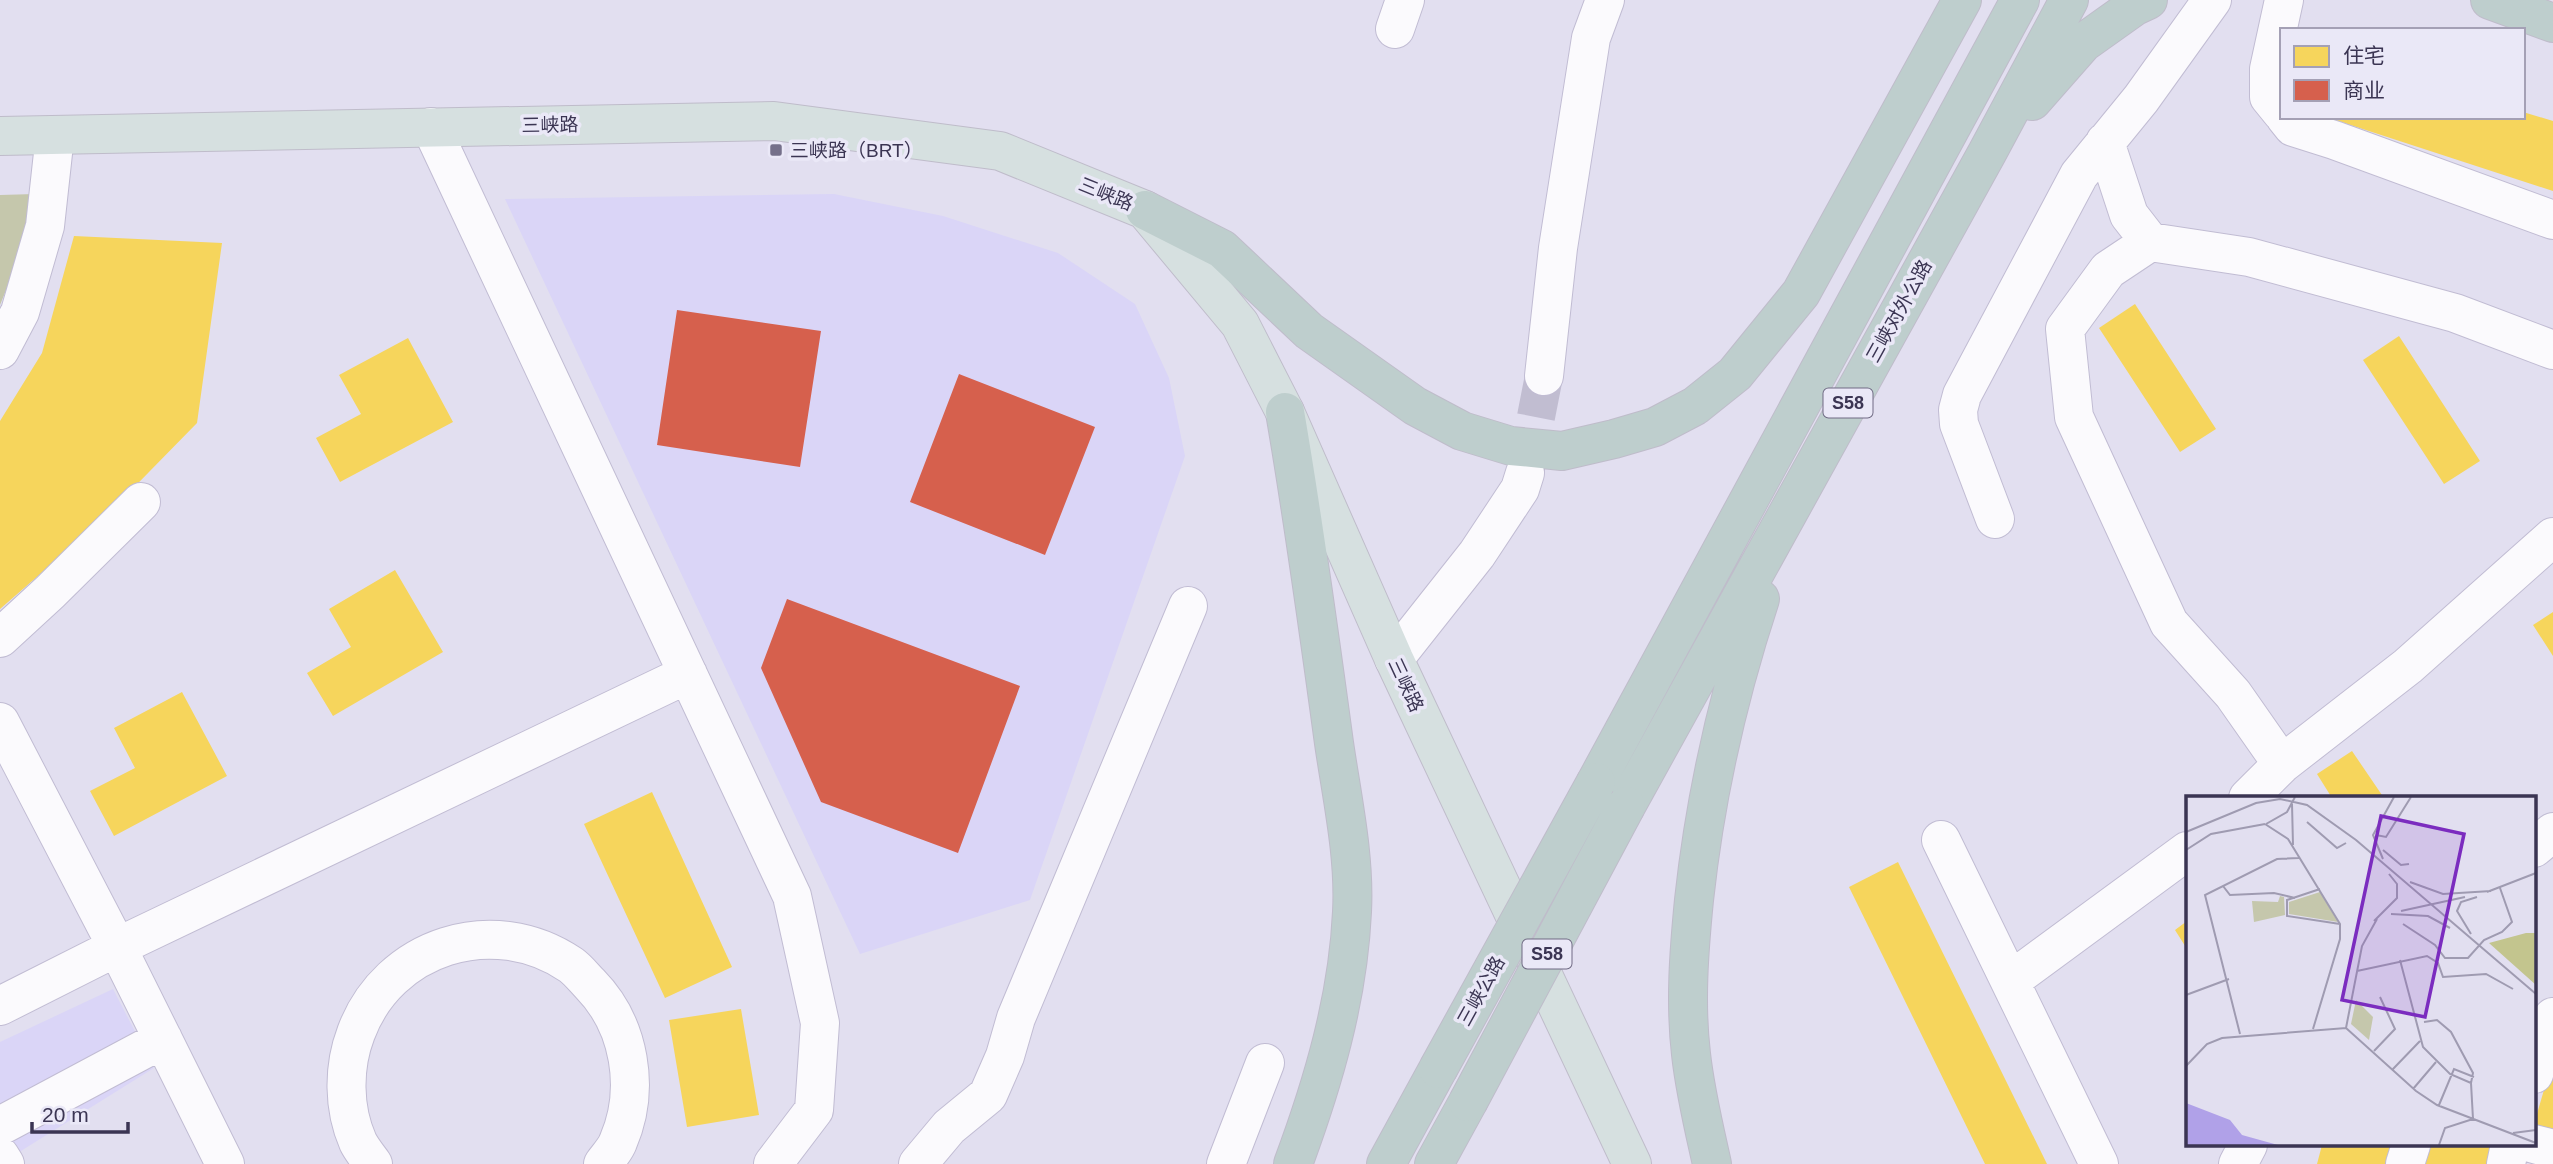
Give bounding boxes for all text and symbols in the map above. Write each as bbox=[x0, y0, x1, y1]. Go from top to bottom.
legend bbox=[2280, 28, 2525, 119]
text: 住宅 bbox=[2343, 44, 2385, 67]
text: 商业 bbox=[2343, 79, 2385, 102]
street label: 三峡路 bbox=[521, 114, 579, 136]
place label: 三峡路（BRT） bbox=[790, 140, 923, 161]
marker: 三峡路（BRT） bbox=[768, 142, 784, 158]
street label: 三峡路 bbox=[1076, 174, 1136, 214]
street label: 三峡对外公路 bbox=[1862, 256, 1936, 366]
road number: S58 bbox=[1824, 388, 1872, 418]
street label: 三峡路 bbox=[1384, 655, 1428, 715]
inset map bbox=[2186, 796, 2536, 1146]
road number: S58 bbox=[1522, 939, 1572, 968]
street label: 三峡公路 bbox=[1453, 953, 1509, 1029]
scale bar bbox=[32, 1090, 128, 1134]
text: 20 m bbox=[42, 1103, 89, 1126]

